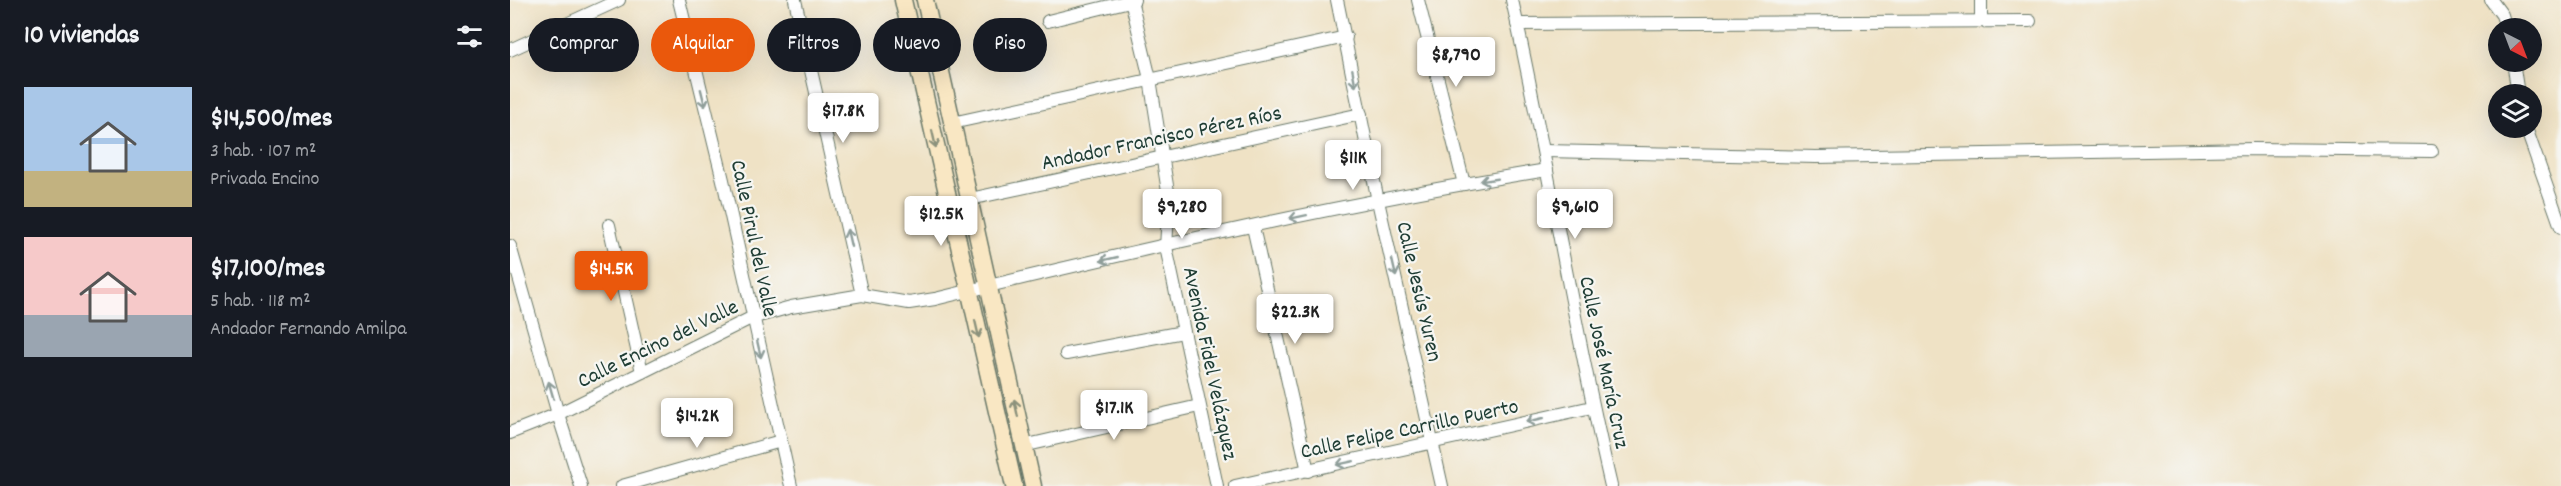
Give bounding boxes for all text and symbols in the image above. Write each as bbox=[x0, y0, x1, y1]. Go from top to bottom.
text: 10 viviendas bbox=[24, 18, 140, 55]
chip: Comprar bbox=[528, 18, 639, 72]
chip: Alquilar bbox=[651, 18, 755, 72]
chip: Filtros bbox=[767, 18, 861, 72]
chip: Nuevo bbox=[873, 18, 961, 72]
chip: Piso bbox=[973, 18, 1047, 72]
north arrow bbox=[2488, 18, 2542, 72]
map controls bbox=[2488, 18, 2542, 138]
icon: filters bbox=[453, 20, 486, 53]
pin: $8,790 bbox=[1407, 37, 1505, 88]
text: $8,790 bbox=[1431, 42, 1481, 70]
one-way arrow bbox=[1349, 67, 1360, 87]
button: layers bbox=[2488, 84, 2542, 138]
one-way arrow bbox=[697, 88, 709, 107]
pin: $17.8K bbox=[794, 93, 892, 144]
text: $17.8K bbox=[822, 98, 864, 126]
street label: Andador Francisco Pérez Ríos bbox=[1039, 99, 1285, 180]
text: $14,500/mes bbox=[210, 101, 333, 138]
icon: home bbox=[72, 111, 144, 183]
one-way arrow bbox=[929, 129, 941, 148]
text: 3 hab. · 107 m² bbox=[210, 138, 316, 166]
pin: $11K bbox=[1317, 140, 1389, 191]
text: $11K bbox=[1339, 145, 1367, 173]
street label: Calle Pirul del Valle bbox=[721, 157, 784, 320]
text: Privada Encino bbox=[210, 166, 319, 194]
one-way arrow bbox=[1480, 174, 1500, 185]
pin: $9,280 bbox=[1133, 189, 1231, 240]
pin: $9,610 bbox=[1526, 189, 1624, 240]
text: $9,280 bbox=[1157, 194, 1207, 222]
text: $9,610 bbox=[1551, 194, 1599, 222]
pin: $12.5K bbox=[892, 196, 990, 247]
text: $12.5K bbox=[918, 201, 964, 229]
one-way arrow bbox=[1289, 212, 1308, 224]
street label: Calle Jesús Yuren bbox=[1386, 219, 1449, 365]
one-way arrow bbox=[843, 229, 855, 248]
text: $17,100/mes bbox=[210, 251, 325, 288]
pin: $14.5K bbox=[562, 251, 660, 302]
one-way arrow bbox=[1100, 254, 1119, 265]
text: $14.5K bbox=[589, 256, 633, 284]
one-way arrow bbox=[1389, 259, 1401, 278]
icon: home bbox=[72, 261, 144, 333]
street label: Avenida Fidel Velázquez bbox=[1173, 264, 1244, 464]
street label: Calle José María Cruz bbox=[1569, 274, 1636, 452]
text: 5 hab. · 118 m² bbox=[210, 288, 310, 316]
street label: Calle Encino del Valle bbox=[573, 293, 744, 398]
pin: $22.3K bbox=[1246, 294, 1344, 345]
text: $22.3K bbox=[1270, 299, 1320, 327]
text: Andador Fernando Amilpa bbox=[210, 316, 407, 344]
one-way arrow bbox=[972, 319, 984, 338]
one-way arrow bbox=[754, 339, 765, 359]
one-way arrow bbox=[545, 381, 556, 400]
pin: $17.1K bbox=[1065, 390, 1163, 441]
street label: Calle Felipe Carrillo Puerto bbox=[1298, 392, 1522, 469]
text: $17.1K bbox=[1094, 395, 1134, 423]
pin: $14.2K bbox=[648, 398, 746, 449]
one-way arrow bbox=[1009, 399, 1021, 418]
text: $14.2K bbox=[675, 403, 719, 431]
one-way arrow bbox=[1526, 415, 1545, 427]
one-way arrow bbox=[1336, 458, 1355, 469]

